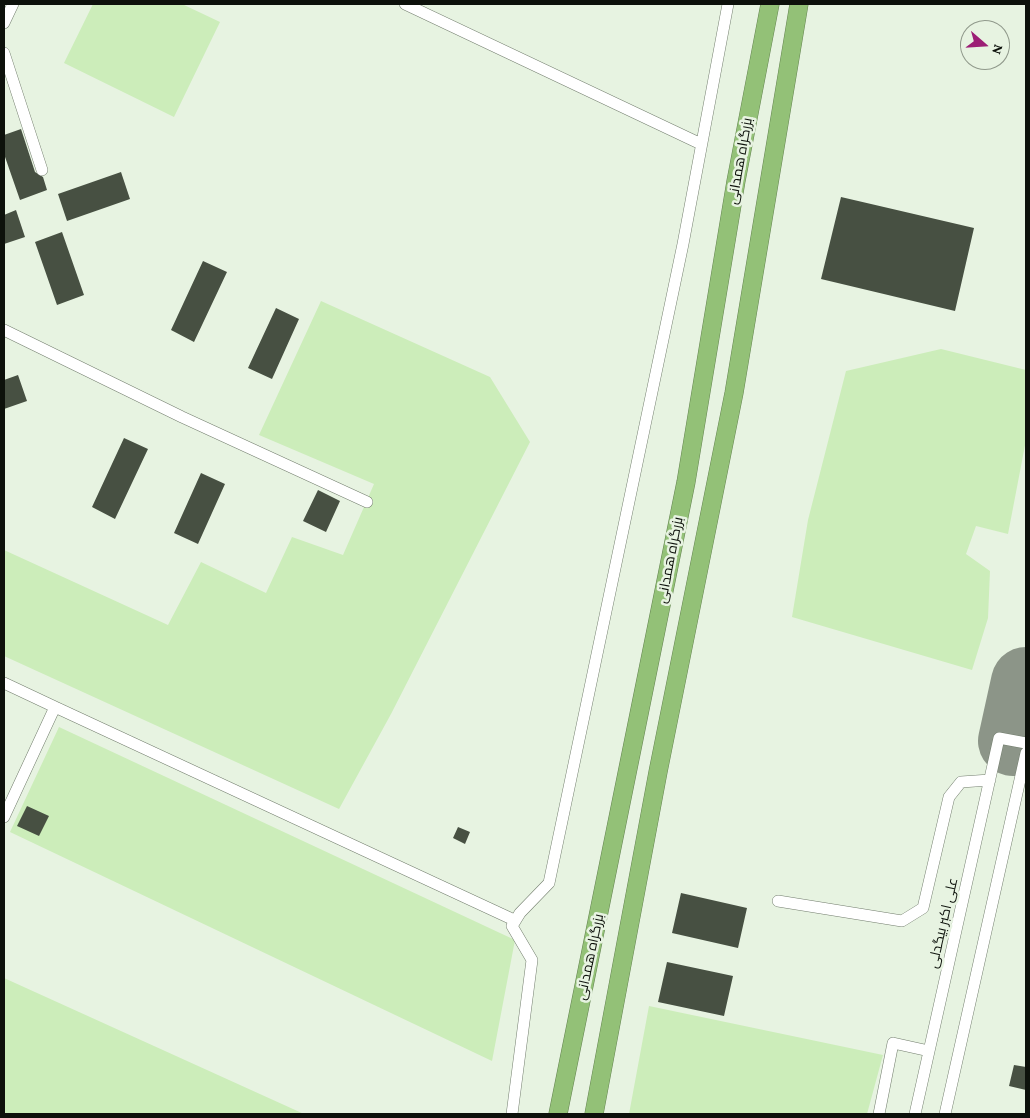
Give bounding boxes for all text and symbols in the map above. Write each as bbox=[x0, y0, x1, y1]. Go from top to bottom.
north arrow bbox=[960, 20, 1010, 70]
text: N bbox=[989, 42, 1007, 57]
street label: بزرگراه همدانی bbox=[724, 116, 756, 206]
street label: بزرگراه همدانی bbox=[653, 515, 687, 605]
street label: علی اکبر بیگدلی bbox=[924, 876, 962, 970]
street label: بزرگراه همدانی bbox=[573, 912, 607, 1002]

